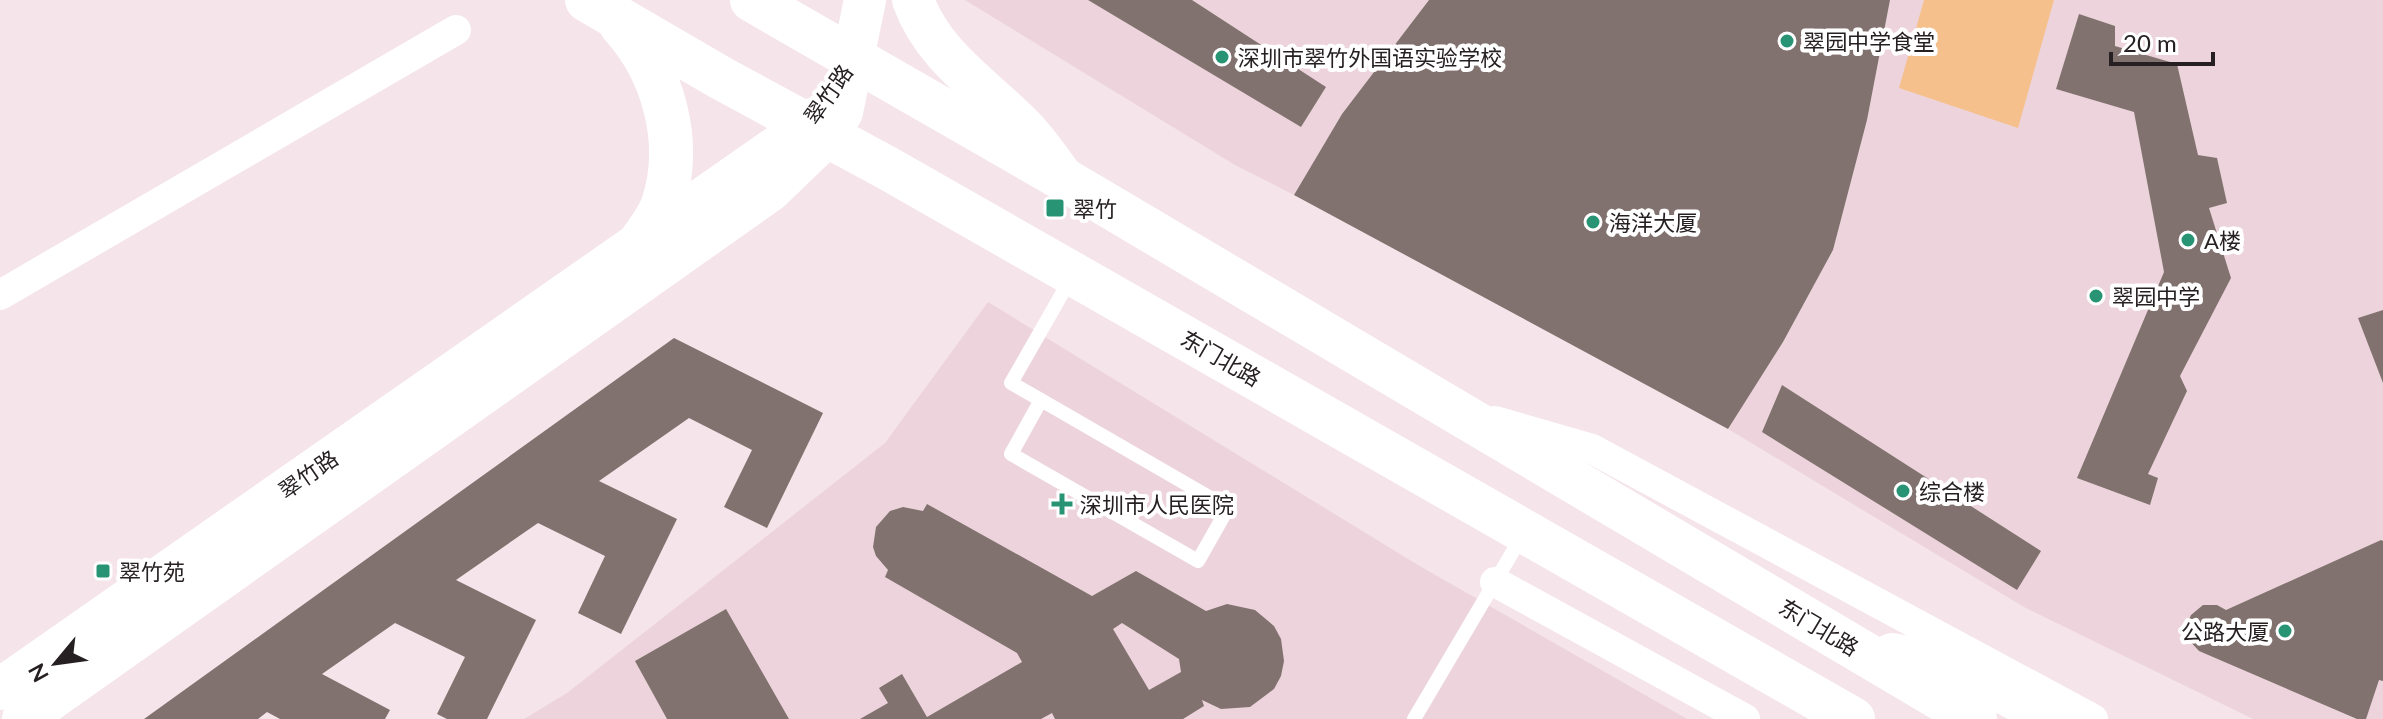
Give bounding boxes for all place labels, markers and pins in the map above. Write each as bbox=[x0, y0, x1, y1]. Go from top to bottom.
place label: 翠园中学食堂 bbox=[1803, 28, 1935, 55]
marker: 翠园中学食堂 bbox=[1778, 32, 1796, 50]
place label: 深圳市翠竹外国语实验学校 bbox=[1238, 44, 1502, 71]
marker: 深圳市翠竹外国语实验学校 bbox=[1213, 48, 1231, 66]
place label: 翠竹 bbox=[1073, 195, 1117, 222]
marker: 翠竹 bbox=[1044, 197, 1066, 219]
place label: 海洋大厦 bbox=[1609, 209, 1697, 236]
marker: 海洋大厦 bbox=[1584, 213, 1602, 231]
place label: A楼 bbox=[2204, 227, 2241, 254]
marker: A楼 bbox=[2179, 231, 2197, 249]
place label: 翠园中学 bbox=[2112, 283, 2200, 310]
marker: 翠园中学 bbox=[2087, 287, 2105, 305]
place label: 综合楼 bbox=[1919, 478, 1985, 505]
marker: 综合楼 bbox=[1894, 482, 1912, 500]
place label: 深圳市人民医院 bbox=[1080, 491, 1234, 518]
marker: 深圳市人民医院 bbox=[1051, 493, 1073, 515]
place label: 翠竹苑 bbox=[119, 558, 185, 585]
marker: 翠竹苑 bbox=[94, 562, 112, 580]
place label: 公路大厦 bbox=[2181, 618, 2269, 645]
marker: 公路大厦 bbox=[2276, 622, 2294, 640]

